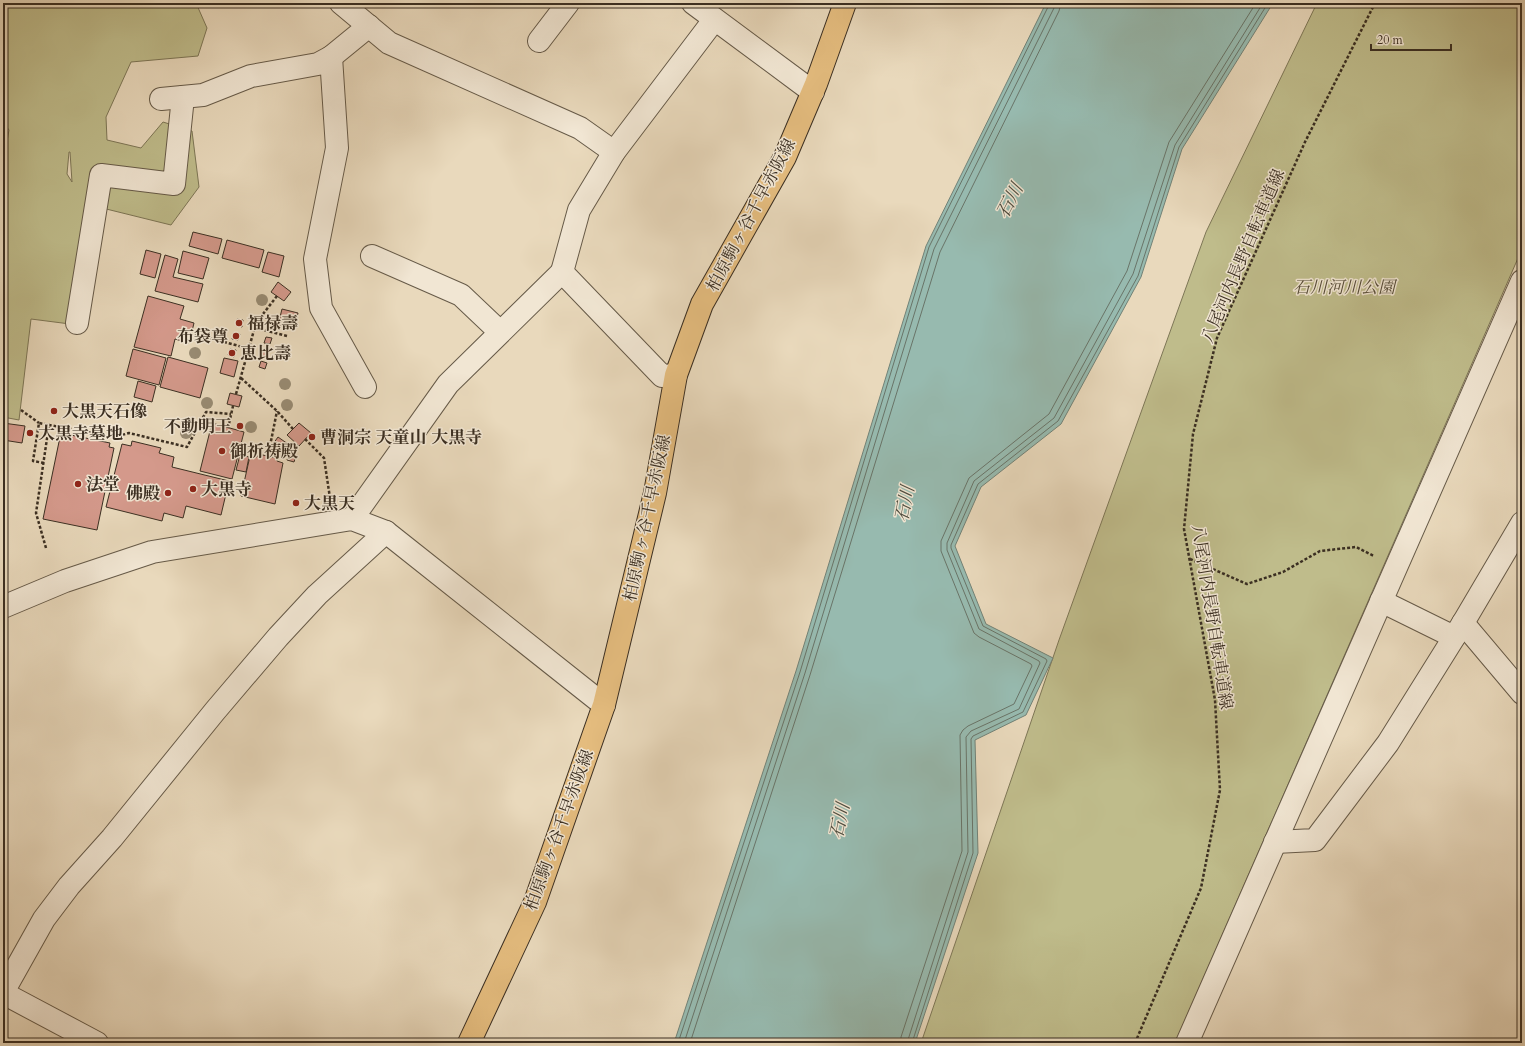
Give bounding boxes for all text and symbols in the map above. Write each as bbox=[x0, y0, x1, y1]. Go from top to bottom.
scale bar bbox=[1371, 26, 1451, 52]
text: 20 m bbox=[1377, 32, 1404, 48]
street label: 柏原駒ヶ谷千早赤阪線 bbox=[701, 135, 801, 295]
street label: 八尾河内長野自転車道線 bbox=[1196, 165, 1290, 347]
water label: 石川 bbox=[991, 177, 1030, 223]
park label: 石川河川公園 bbox=[1293, 276, 1398, 299]
place label: 福禄壽 bbox=[247, 312, 298, 335]
marker: 福禄壽 bbox=[234, 318, 244, 328]
place label: 布袋尊 bbox=[177, 325, 228, 348]
marker: 布袋尊 bbox=[231, 331, 241, 341]
place label: 恵比壽 bbox=[240, 342, 291, 365]
marker: 恵比壽 bbox=[227, 348, 237, 358]
place label: 大黒天石像 bbox=[62, 400, 147, 423]
marker: 大黒天石像 bbox=[49, 406, 59, 416]
place label: 不動明王 bbox=[164, 415, 232, 438]
marker: 不動明王 bbox=[235, 421, 245, 431]
place label: 大黒寺墓地 bbox=[38, 422, 123, 445]
place label: 曹洞宗 天童山 大黒寺 bbox=[320, 426, 482, 449]
marker: 大黒寺墓地 bbox=[25, 428, 35, 438]
marker: 曹洞宗 天童山 大黒寺 bbox=[307, 432, 317, 442]
street label: 柏原駒ヶ谷千早赤阪線 bbox=[618, 432, 676, 604]
place label: 御祈祷殿 bbox=[230, 440, 298, 463]
marker: 御祈祷殿 bbox=[217, 446, 227, 456]
place label: 法堂 bbox=[86, 473, 120, 496]
place label: 大黒寺 bbox=[201, 478, 252, 501]
marker: 法堂 bbox=[73, 479, 83, 489]
place label: 佛殿 bbox=[126, 482, 160, 505]
water label: 石川 bbox=[889, 482, 921, 524]
marker: 大黒寺 bbox=[188, 484, 198, 494]
marker: 佛殿 bbox=[163, 488, 173, 498]
place label: 大黒天 bbox=[304, 492, 355, 515]
marker: 大黒天 bbox=[291, 498, 301, 508]
street label: 八尾河内長野自転車道線 bbox=[1186, 523, 1238, 711]
street label: 柏原駒ヶ谷千早赤阪線 bbox=[519, 746, 599, 914]
water label: 石川 bbox=[824, 799, 856, 841]

